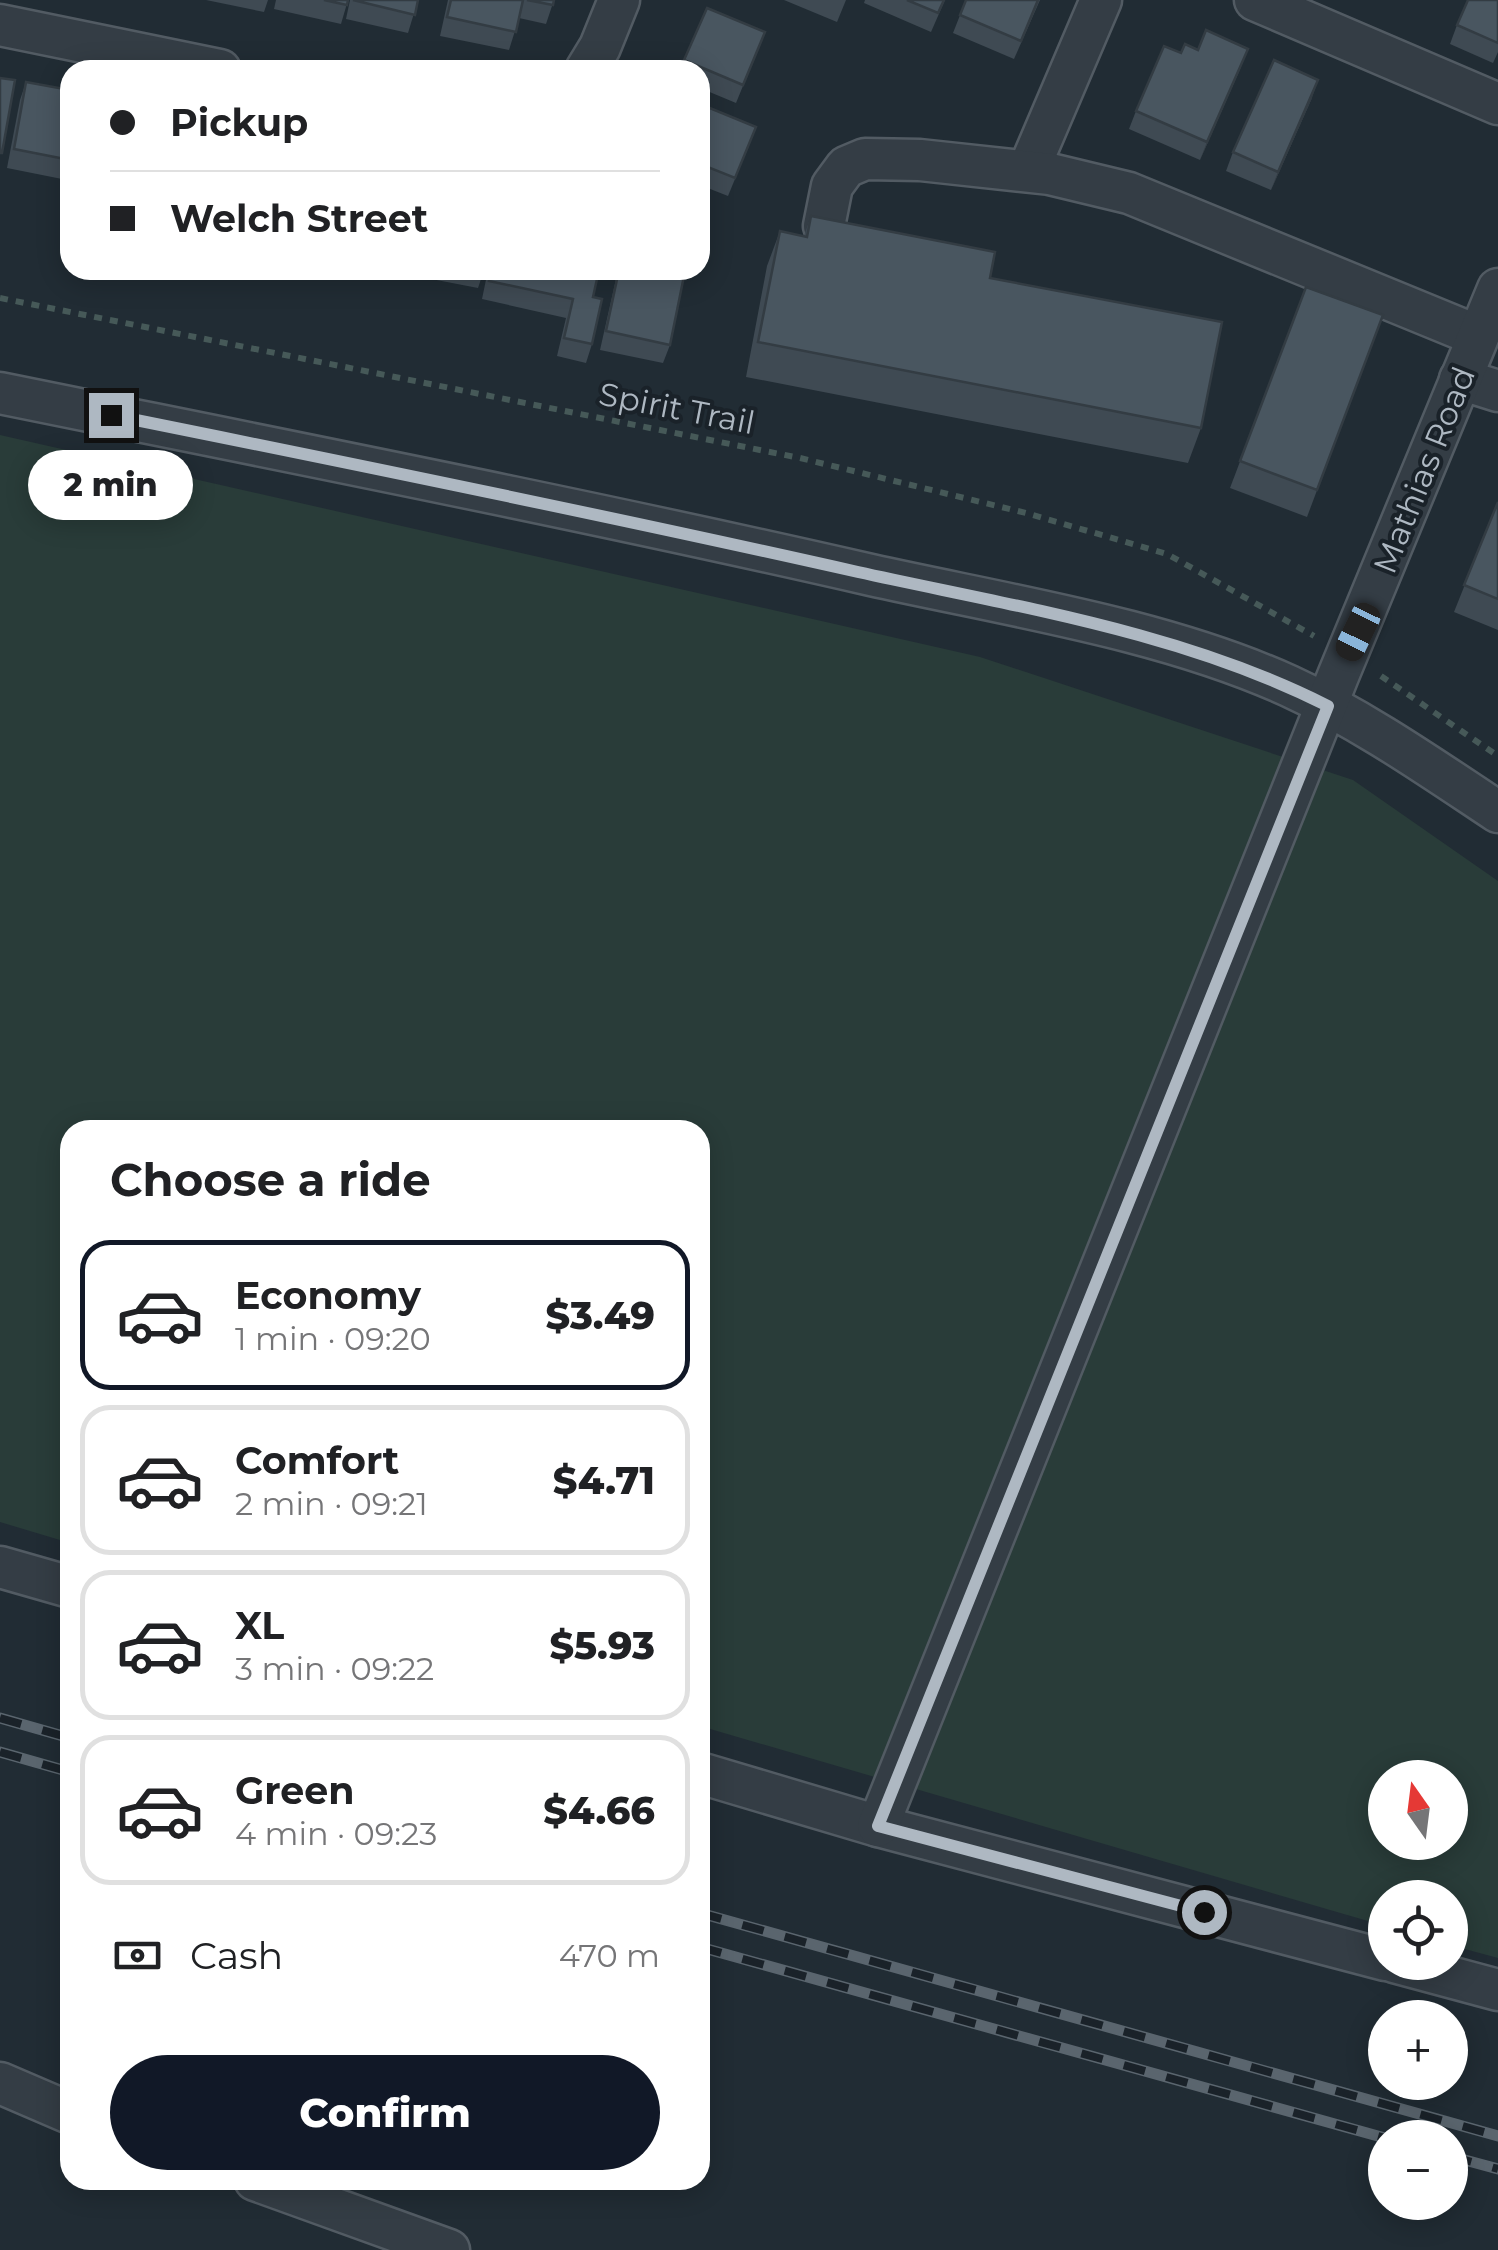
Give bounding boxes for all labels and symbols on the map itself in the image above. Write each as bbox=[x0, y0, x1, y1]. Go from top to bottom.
street label: Mathias Road bbox=[1365, 361, 1483, 579]
street label: Spirit Trail bbox=[596, 374, 758, 442]
route end bbox=[89, 393, 134, 438]
callout: 2 min bbox=[28, 450, 194, 520]
car bbox=[1331, 598, 1385, 666]
north arrow bbox=[1368, 1760, 1468, 1860]
route start bbox=[1182, 1890, 1227, 1935]

